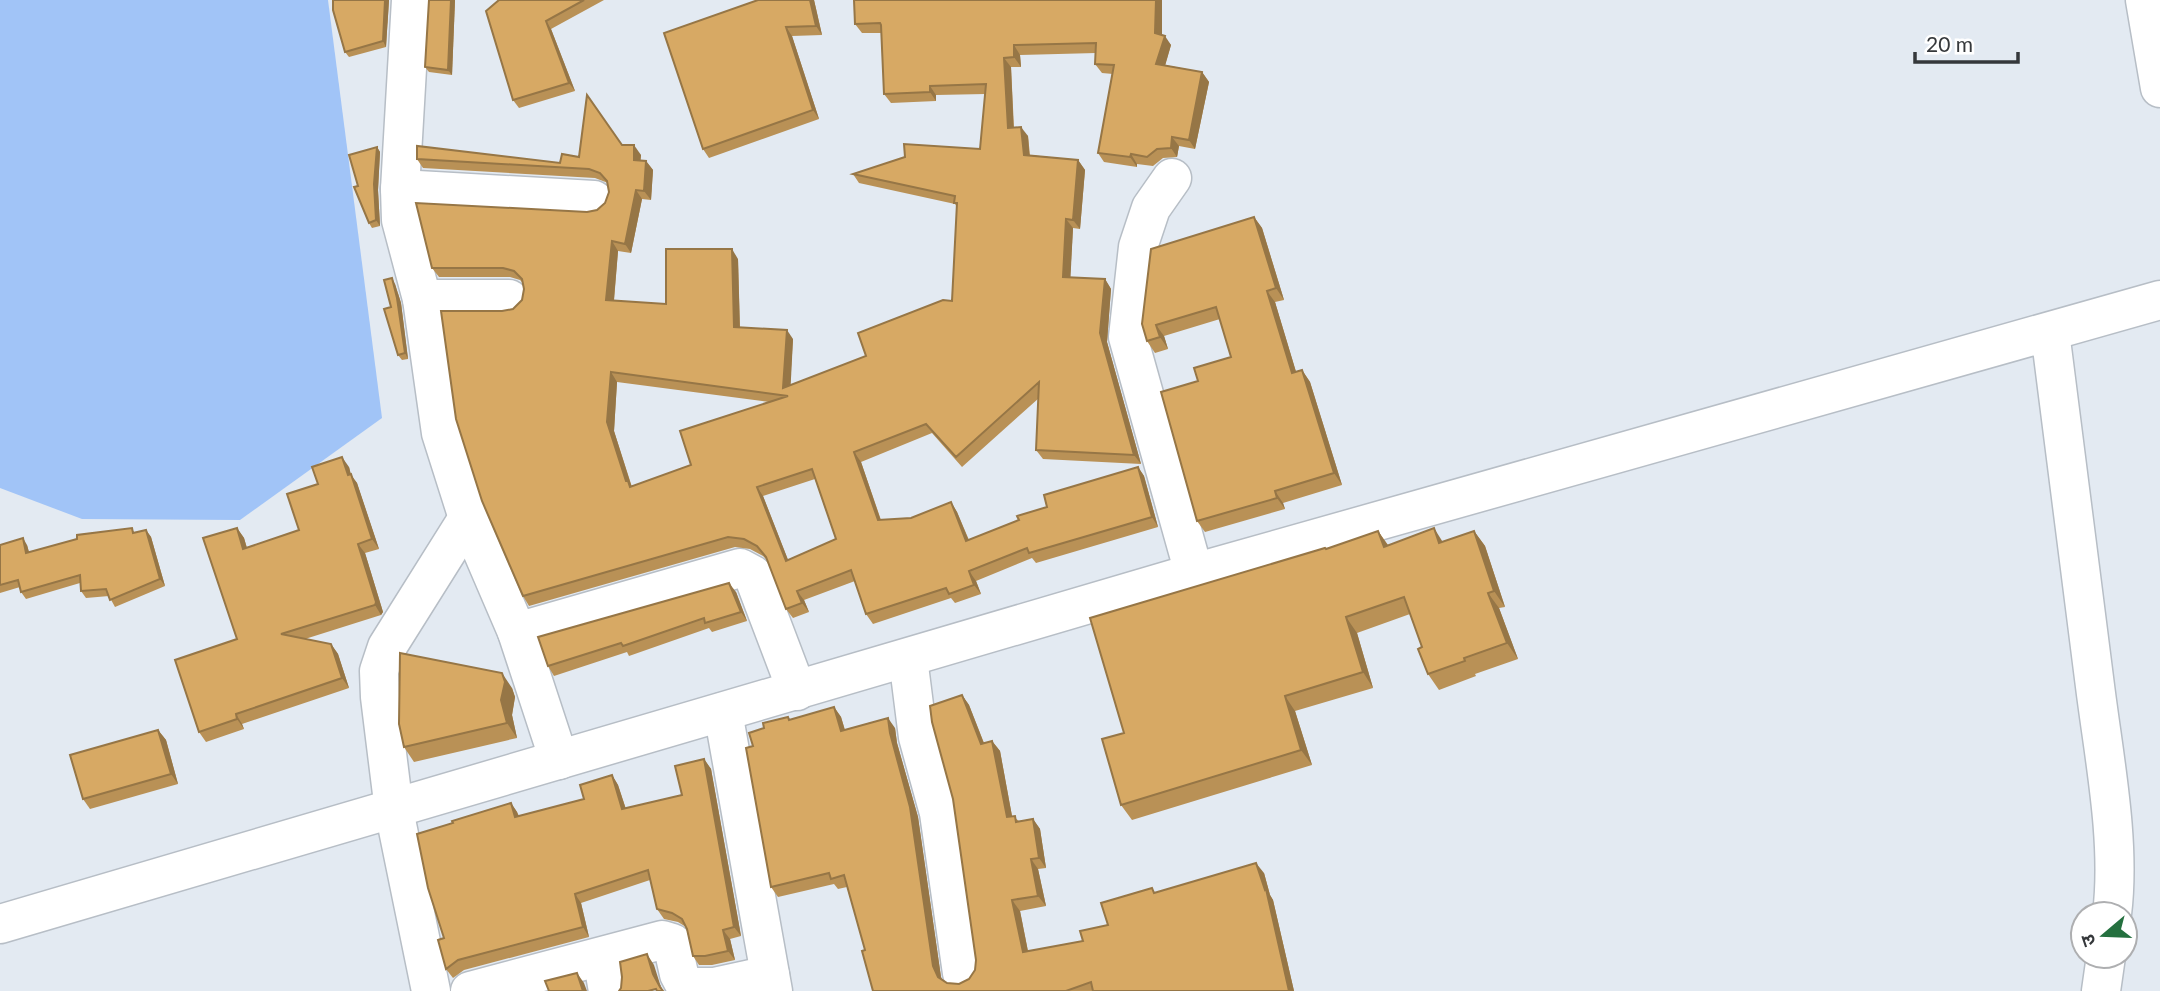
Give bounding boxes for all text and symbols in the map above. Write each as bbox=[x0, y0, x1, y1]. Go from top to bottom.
scale bar bbox=[1915, 21, 2018, 65]
text: 20 m bbox=[1926, 31, 1973, 56]
north arrow bbox=[2069, 900, 2139, 970]
text: उ bbox=[2074, 931, 2100, 950]

